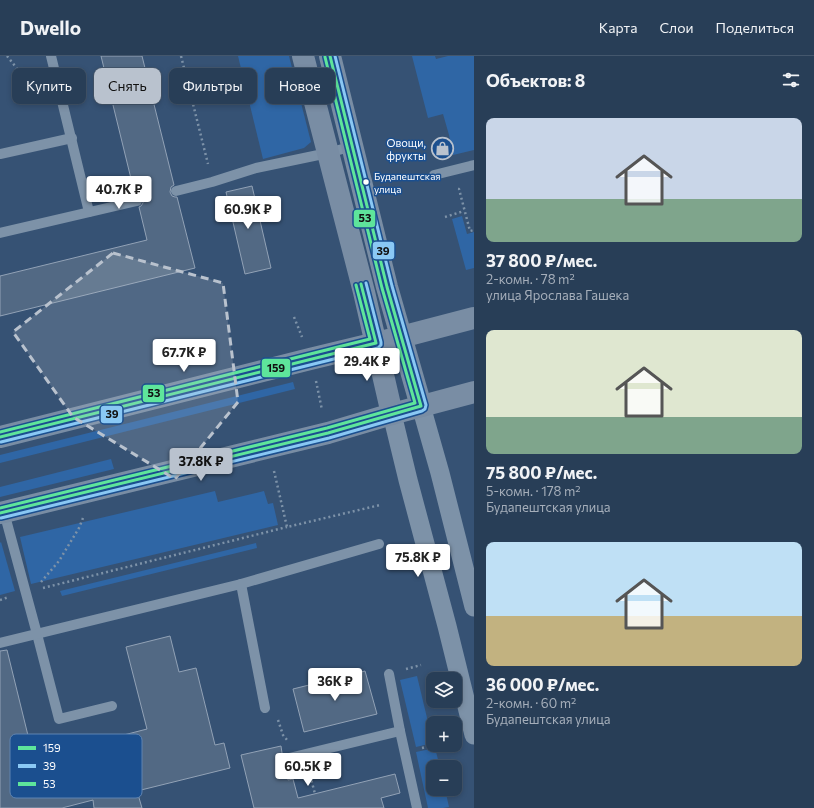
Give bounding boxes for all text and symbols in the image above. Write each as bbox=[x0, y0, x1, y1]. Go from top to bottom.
text: Dwello bbox=[20, 16, 81, 39]
text: Карта bbox=[599, 19, 637, 36]
text: Слои bbox=[659, 19, 694, 36]
text: Поделиться bbox=[716, 19, 794, 36]
chip: Купить bbox=[12, 68, 86, 104]
chip: Снять bbox=[94, 68, 161, 104]
chip: Фильтры bbox=[169, 68, 257, 104]
chip: Новое bbox=[265, 68, 335, 104]
icon: filters bbox=[780, 69, 802, 91]
text: Объектов: 8 bbox=[486, 70, 585, 91]
place label: Овощи, фрукты bbox=[386, 136, 426, 162]
shop icon: Овощи, фрукты bbox=[429, 136, 455, 162]
icon: home bbox=[608, 144, 680, 216]
place label: Будапештская улица bbox=[374, 170, 441, 195]
pin: 40.7K ₽ bbox=[82, 176, 156, 210]
marker: Будапештская улица bbox=[361, 177, 371, 187]
text: 40.7K ₽ bbox=[95, 181, 143, 197]
pin: 60.9K ₽ bbox=[211, 196, 285, 230]
text: 60.9K ₽ bbox=[224, 201, 272, 217]
line badge: 53 bbox=[353, 209, 376, 228]
text: 53 bbox=[359, 211, 371, 224]
line badge: 39 bbox=[372, 241, 395, 260]
text: 39 bbox=[376, 244, 390, 257]
text: 37 800 ₽/мес. bbox=[486, 250, 597, 271]
text: 2-комн. · 78 m² bbox=[486, 271, 575, 287]
text: улица Ярослава Гашека bbox=[486, 287, 629, 303]
pin: 67.7K ₽ bbox=[147, 339, 221, 373]
text: 67.7K ₽ bbox=[162, 344, 206, 360]
pin: 29.4K ₽ bbox=[330, 348, 404, 382]
text: 29.4K ₽ bbox=[344, 353, 390, 369]
icon: home bbox=[608, 356, 680, 428]
line badge: 159 bbox=[261, 358, 291, 378]
text: 159 bbox=[267, 361, 285, 374]
line badge: 53 bbox=[142, 384, 165, 403]
text: 53 bbox=[148, 386, 160, 399]
line badge: 39 bbox=[100, 405, 123, 424]
text: 39 bbox=[105, 407, 119, 420]
pin: 37.8K ₽ bbox=[164, 448, 238, 482]
text: 37.8K ₽ bbox=[178, 453, 224, 469]
text: 75 800 ₽/мес. bbox=[486, 462, 597, 483]
text: 5-комн. · 178 m² bbox=[486, 483, 580, 499]
text: Будапештская улица bbox=[486, 499, 611, 515]
pin: 75.8K ₽ bbox=[381, 544, 455, 578]
text: 75.8K ₽ bbox=[395, 549, 441, 565]
icon: home bbox=[608, 568, 680, 640]
pin: 36K ₽ bbox=[307, 668, 363, 702]
map controls bbox=[426, 672, 462, 796]
button: layers bbox=[426, 672, 462, 708]
text: 36K ₽ bbox=[317, 673, 353, 689]
text: 36 000 ₽/мес. bbox=[486, 674, 599, 695]
text: 2-комн. · 60 m² bbox=[486, 695, 576, 711]
text: Будапештская улица bbox=[486, 711, 611, 727]
button: + bbox=[426, 716, 462, 752]
legend bbox=[10, 734, 142, 798]
text: 159 bbox=[43, 741, 61, 754]
pin: 60.5K ₽ bbox=[271, 753, 345, 787]
text: 60.5K ₽ bbox=[284, 758, 332, 774]
text: 39 bbox=[43, 759, 56, 772]
button: − bbox=[426, 760, 462, 796]
text: 53 bbox=[43, 777, 56, 790]

